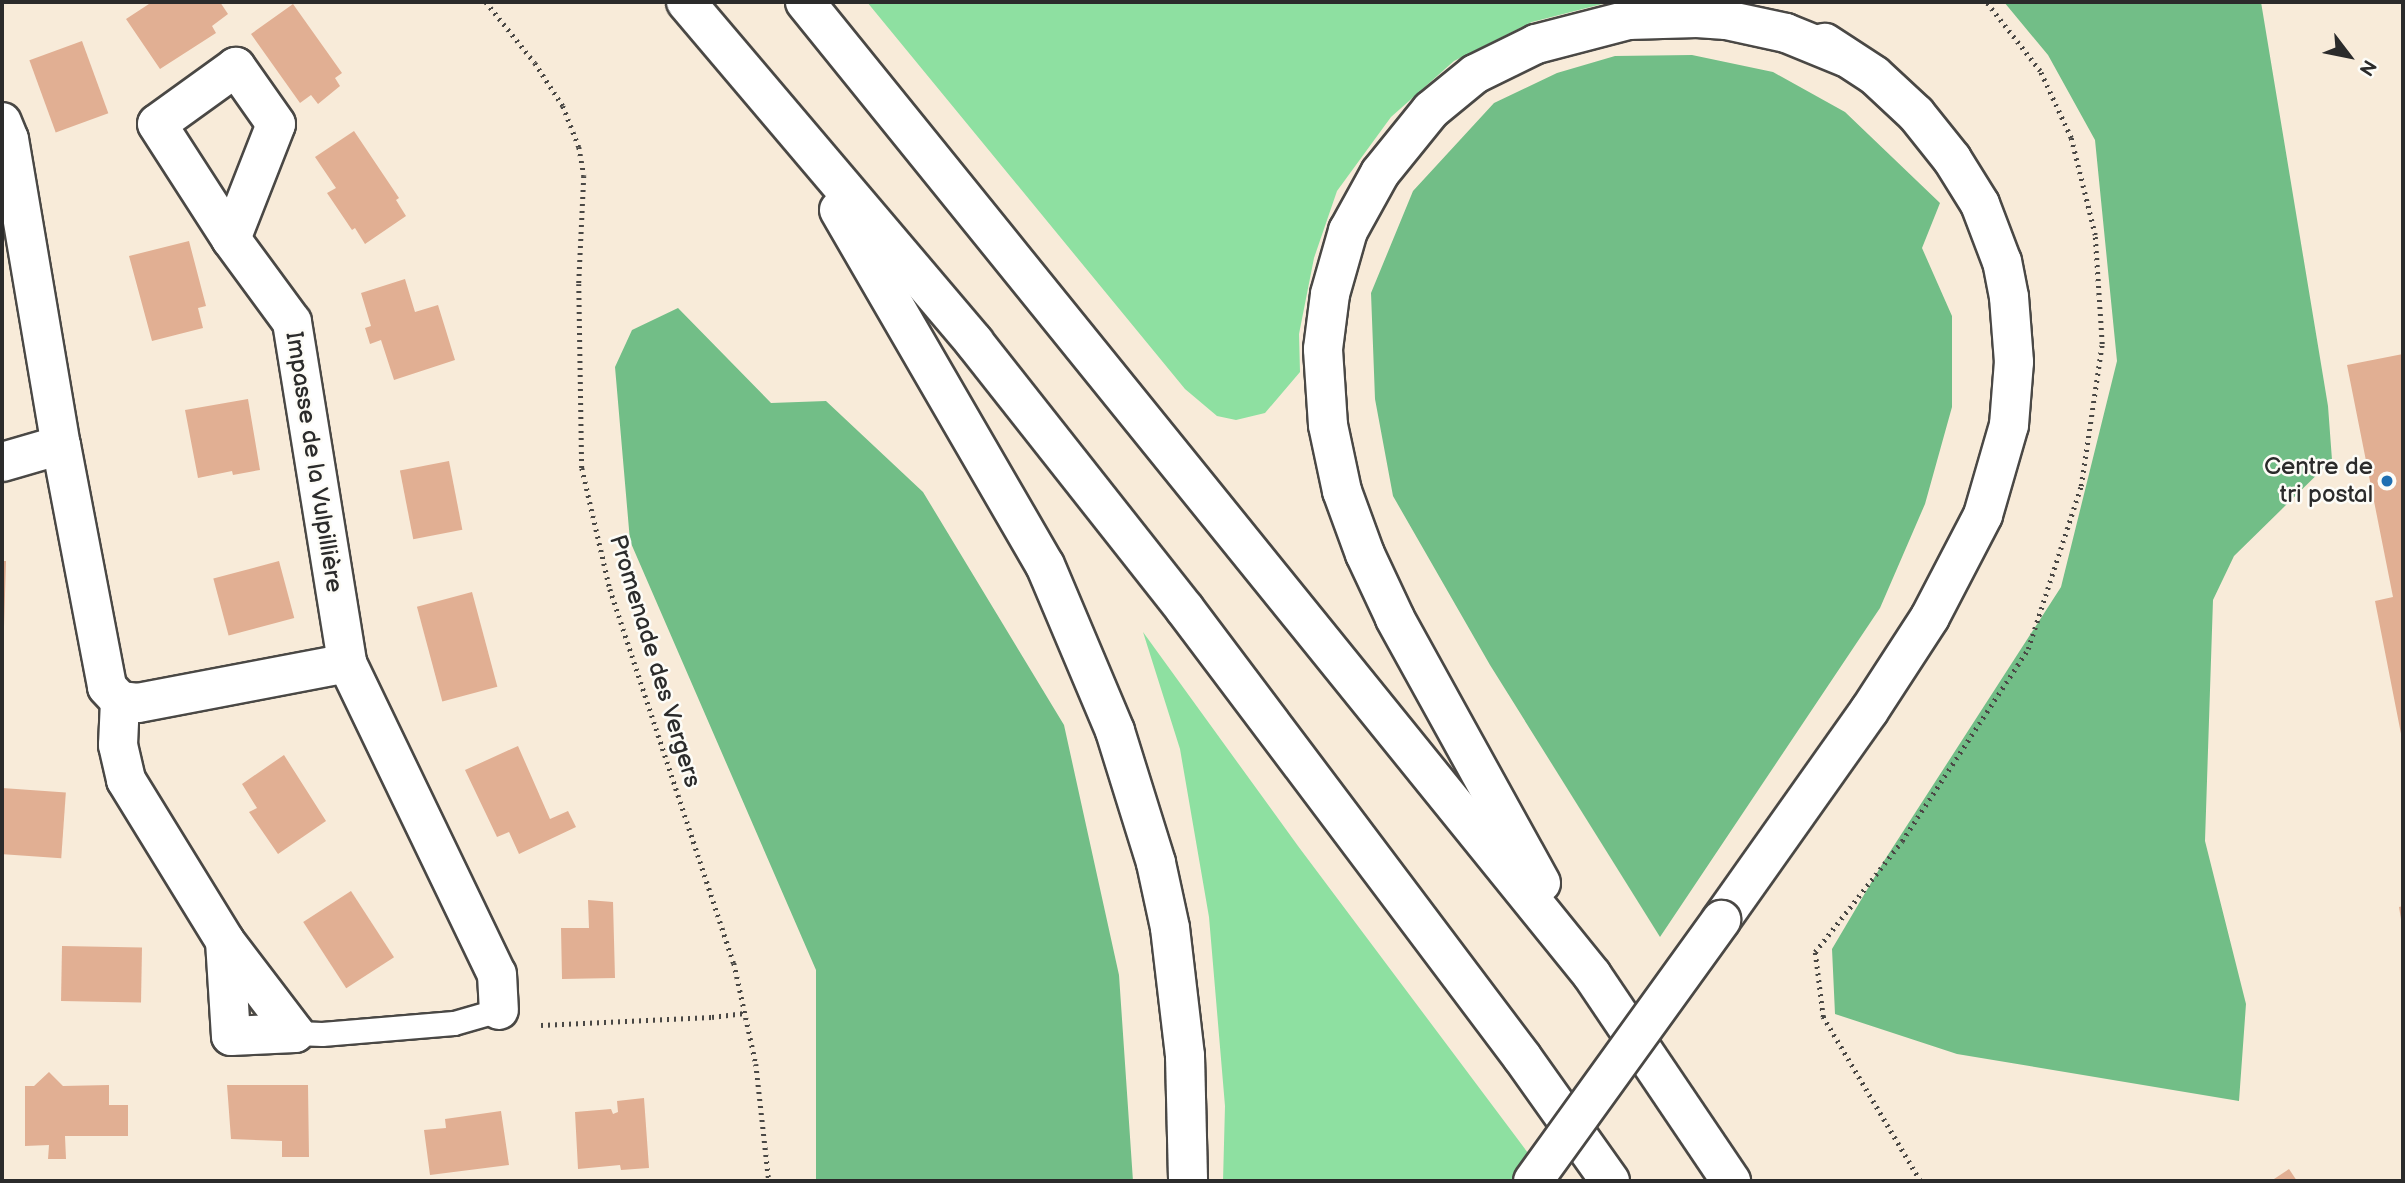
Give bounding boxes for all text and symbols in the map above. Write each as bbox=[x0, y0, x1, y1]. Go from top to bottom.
north arrow bbox=[2314, 21, 2384, 91]
text: N bbox=[2354, 55, 2381, 80]
street label: Impasse de la Vulpillière bbox=[279, 329, 349, 595]
place label: Centre de tri postal bbox=[2264, 453, 2373, 509]
marker: Centre de tri postal bbox=[2379, 473, 2395, 489]
street label: Promenade des Vergers bbox=[603, 531, 707, 791]

